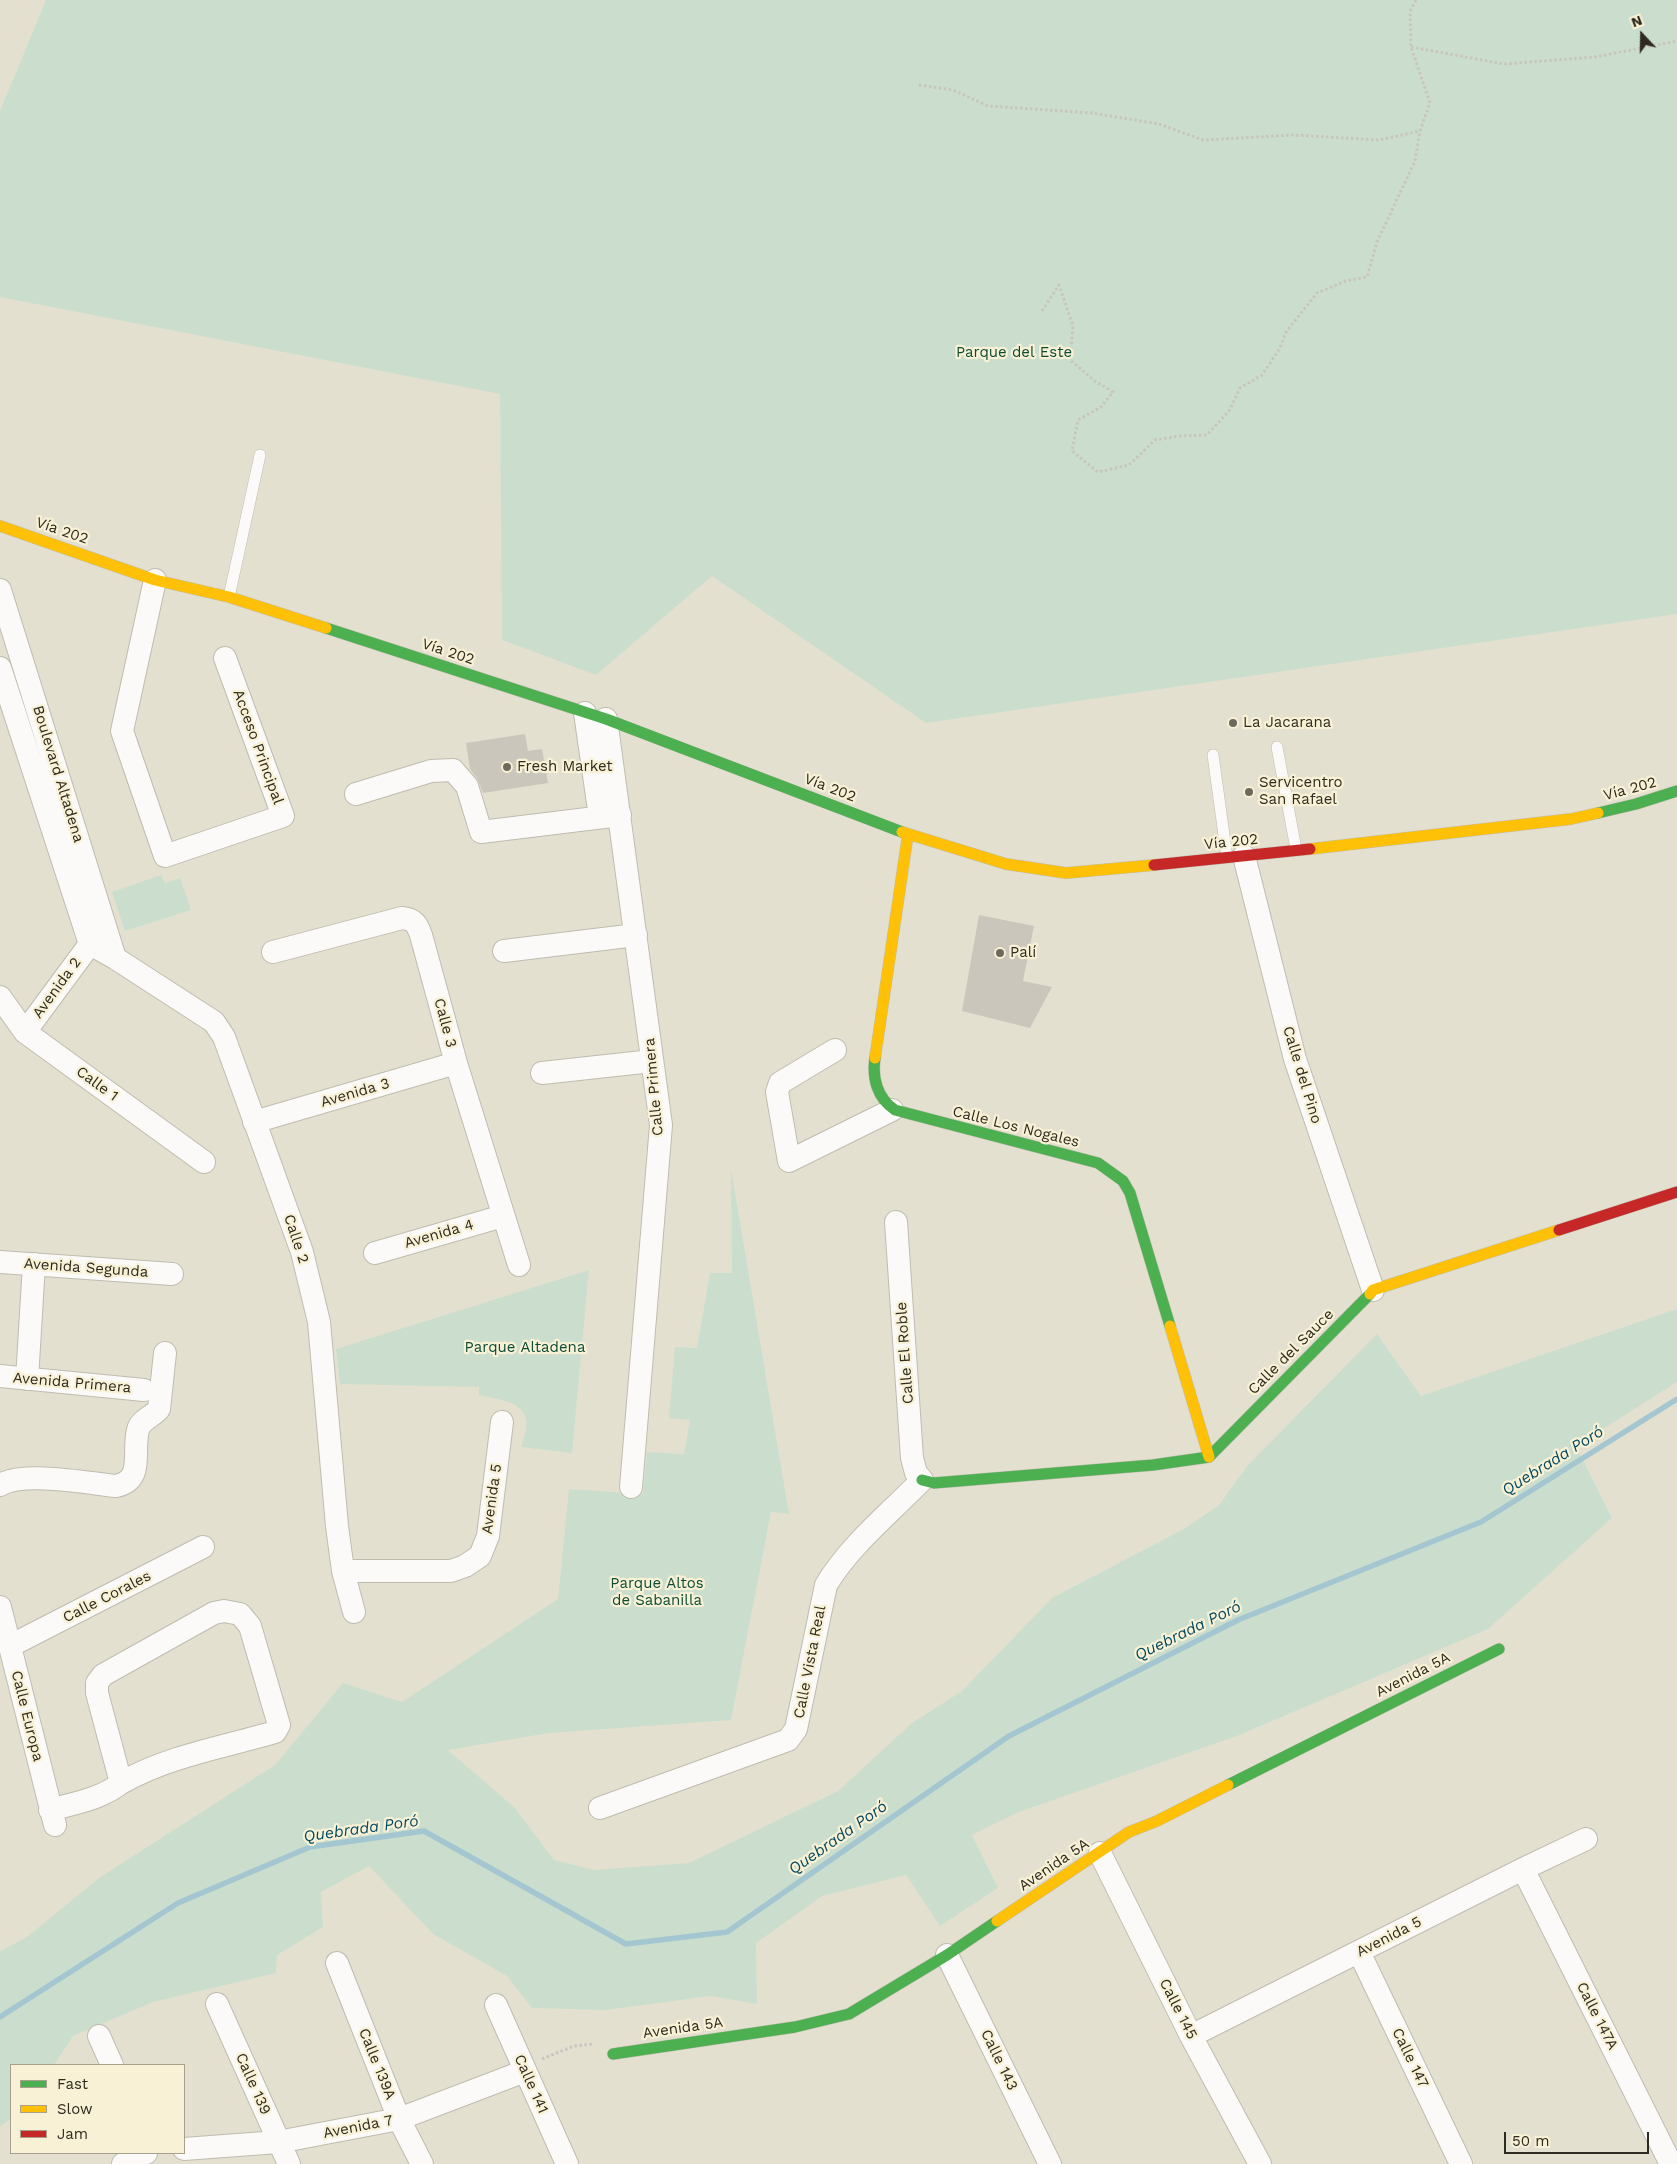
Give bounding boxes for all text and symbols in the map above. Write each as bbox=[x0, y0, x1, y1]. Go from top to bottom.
north arrow bbox=[1617, 10, 1667, 60]
text: N bbox=[1629, 12, 1644, 30]
park label: Parque del Este bbox=[956, 344, 1072, 362]
street label: Vía 202 bbox=[33, 514, 91, 548]
street label: Vía 202 bbox=[419, 635, 477, 669]
street label: Acceso Principal bbox=[229, 687, 287, 807]
street label: Boulevard Altadena bbox=[29, 703, 87, 845]
place label: La Jacarana bbox=[1243, 714, 1331, 732]
marker: La Jacarana bbox=[1227, 717, 1239, 729]
place label: Fresh Market bbox=[517, 758, 613, 776]
marker: Fresh Market bbox=[501, 761, 513, 773]
street label: Vía 202 bbox=[802, 770, 858, 806]
street label: Vía 202 bbox=[1602, 773, 1658, 805]
place label: Servicentro San Rafael bbox=[1259, 774, 1343, 809]
marker: Servicentro San Rafael bbox=[1243, 786, 1255, 798]
street label: Vía 202 bbox=[1203, 830, 1259, 854]
place label: Palí bbox=[1010, 944, 1036, 962]
marker: Palí bbox=[994, 947, 1006, 959]
street label: Avenida 2 bbox=[29, 954, 85, 1022]
street label: Calle 3 bbox=[430, 996, 460, 1050]
street label: Calle del Pino bbox=[1279, 1024, 1325, 1126]
street label: Calle Primera bbox=[641, 1037, 667, 1137]
street label: Calle 1 bbox=[72, 1063, 122, 1105]
street label: Avenida 3 bbox=[318, 1075, 392, 1111]
street label: Calle Los Nogales bbox=[951, 1103, 1081, 1151]
street label: Calle 2 bbox=[280, 1212, 312, 1266]
street label: Avenida 4 bbox=[402, 1216, 476, 1252]
street label: Avenida Segunda bbox=[23, 1255, 149, 1281]
street label: Calle El Roble bbox=[892, 1301, 918, 1405]
street label: Calle del Sauce bbox=[1244, 1305, 1338, 1399]
park label: Parque Altadena bbox=[465, 1339, 585, 1357]
street label: Avenida Primera bbox=[12, 1369, 132, 1397]
water label: Quebrada Poró bbox=[1499, 1422, 1607, 1500]
street label: Avenida 5 bbox=[478, 1463, 506, 1535]
street label: Calle Corales bbox=[60, 1567, 154, 1627]
park label: Parque Altos de Sabanilla bbox=[610, 1575, 704, 1610]
water label: Quebrada Poró bbox=[1132, 1597, 1244, 1665]
street label: Calle Vista Real bbox=[790, 1604, 830, 1720]
street label: Avenida 5A bbox=[1373, 1649, 1453, 1701]
street label: Calle Europa bbox=[7, 1669, 47, 1763]
water label: Quebrada Poró bbox=[785, 1797, 891, 1879]
water label: Quebrada Poró bbox=[302, 1811, 420, 1847]
street label: Avenida 5A bbox=[1015, 1835, 1093, 1895]
street label: Avenida 5 bbox=[1353, 1913, 1425, 1961]
street label: Calle 145 bbox=[1155, 1976, 1201, 2042]
street label: Calle 147A bbox=[1572, 1979, 1622, 2053]
street label: Avenida 5A bbox=[642, 2013, 724, 2043]
street label: Calle 147 bbox=[1388, 2025, 1432, 2091]
street label: Calle 139A bbox=[355, 2026, 399, 2102]
street label: Calle 143 bbox=[977, 2027, 1021, 2093]
street label: Calle 139 bbox=[231, 2050, 275, 2118]
street label: Calle 141 bbox=[510, 2052, 552, 2116]
legend bbox=[10, 2064, 185, 2154]
text: Fast bbox=[57, 2075, 88, 2093]
text: Slow bbox=[57, 2100, 93, 2118]
street label: Avenida 7 bbox=[322, 2111, 394, 2143]
scale bar bbox=[1507, 2122, 1652, 2154]
text: Jam bbox=[57, 2125, 88, 2143]
text: 50 m bbox=[1512, 2132, 1549, 2150]

